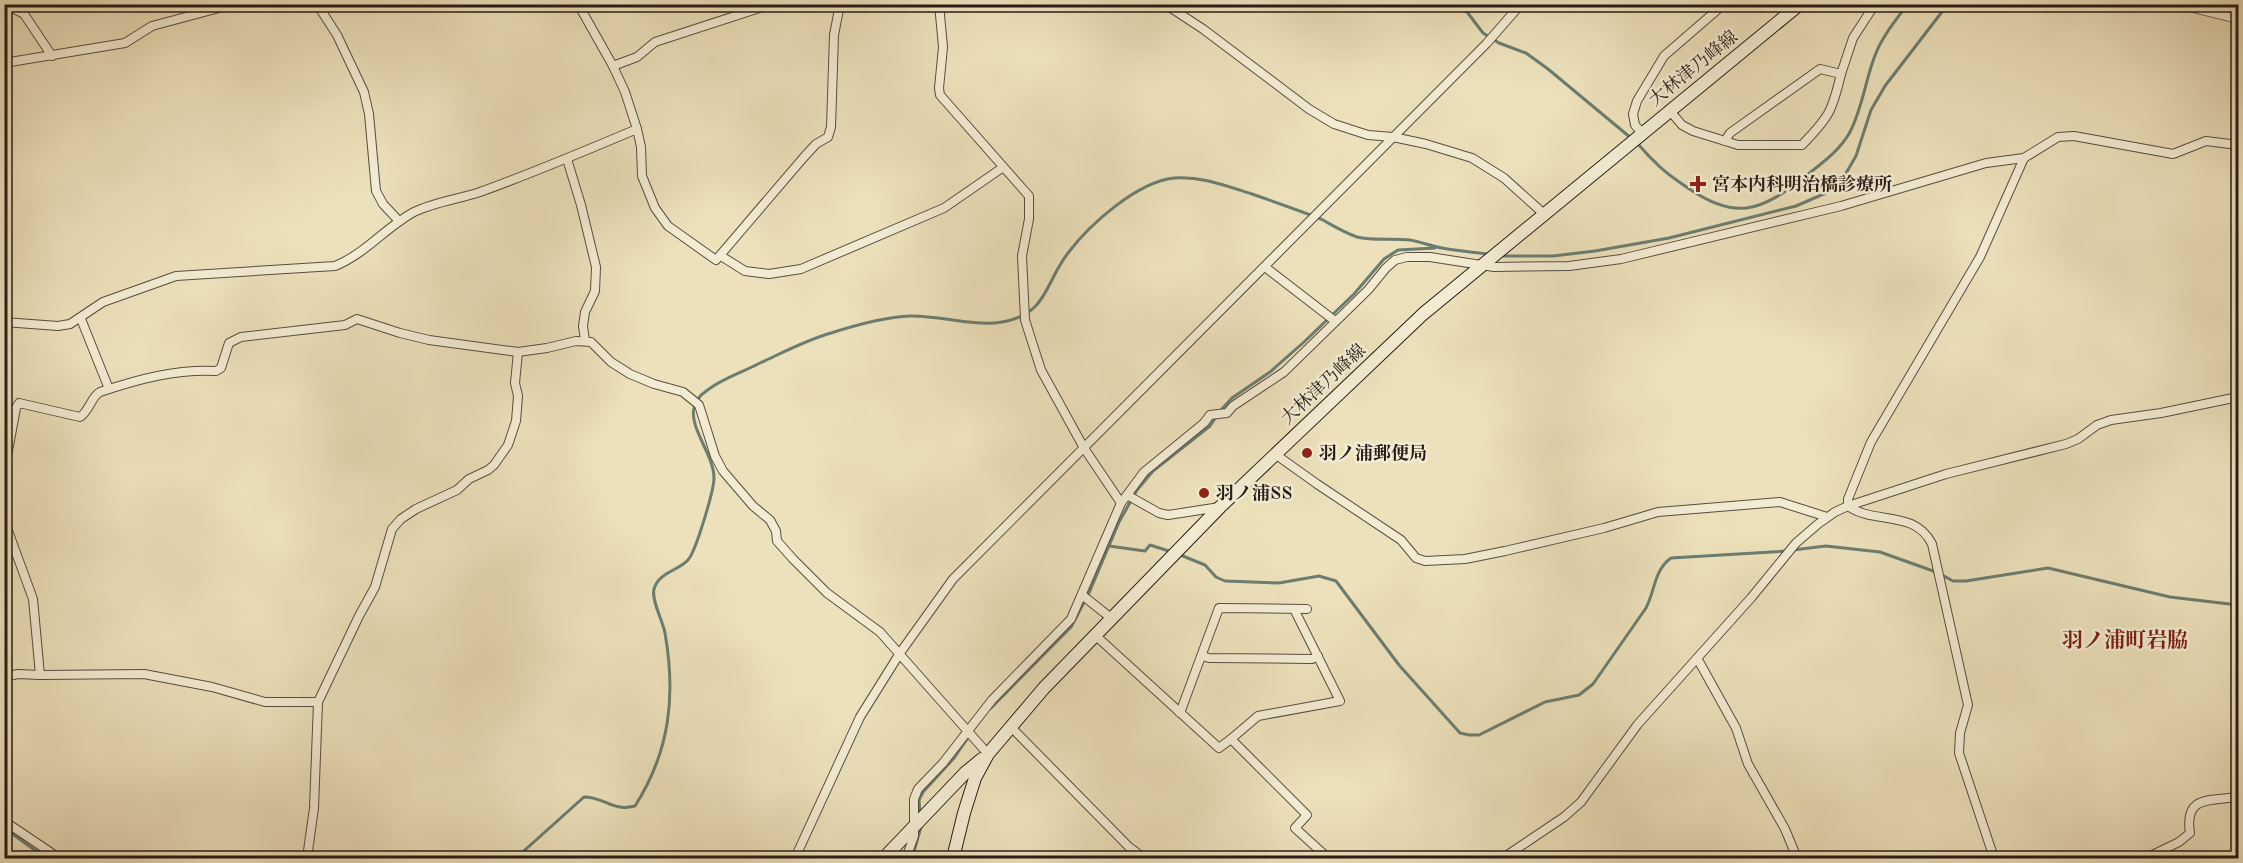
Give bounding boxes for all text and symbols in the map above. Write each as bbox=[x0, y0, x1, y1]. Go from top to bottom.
street label: 大林津乃峰線 bbox=[1645, 26, 1741, 110]
place label: 宮本内科明治橋診療所 bbox=[1712, 174, 1892, 194]
marker: 宮本内科明治橋診療所 bbox=[1689, 175, 1707, 193]
street label: 大林津乃峰線 bbox=[1277, 340, 1369, 428]
place label: 羽ノ浦郵便局 bbox=[1319, 443, 1427, 463]
marker: 羽ノ浦郵便局 bbox=[1300, 446, 1314, 460]
place label: 羽ノ浦SS bbox=[1216, 483, 1292, 503]
marker: 羽ノ浦SS bbox=[1197, 486, 1211, 500]
district label: 羽ノ浦町岩脇 bbox=[2062, 628, 2188, 652]

